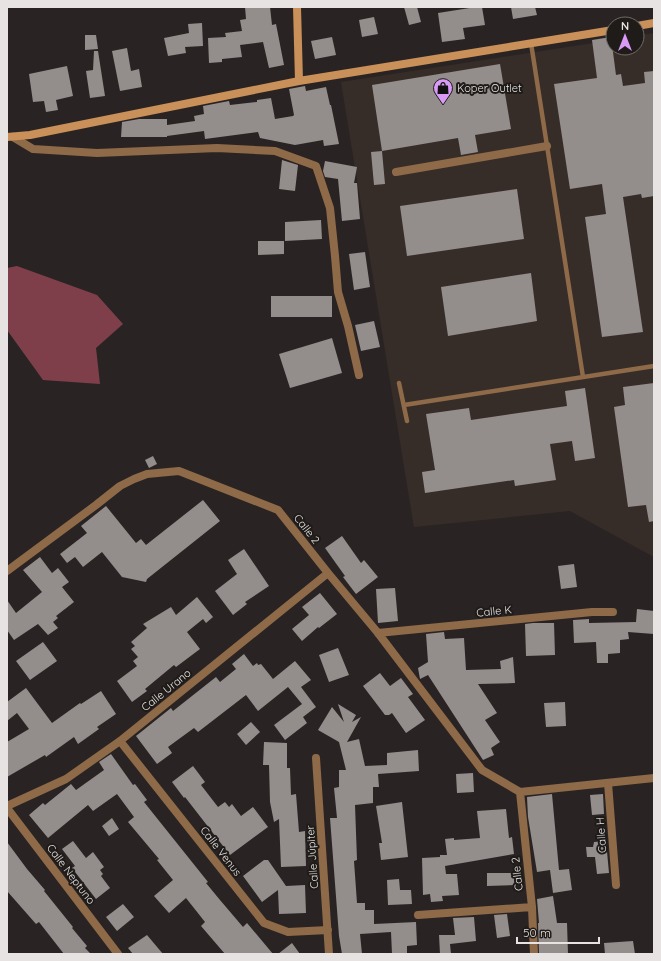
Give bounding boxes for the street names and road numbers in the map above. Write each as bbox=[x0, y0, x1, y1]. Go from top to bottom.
street label: Calle 2 bbox=[291, 511, 323, 547]
street label: Calle K bbox=[476, 602, 512, 620]
street label: Calle Urano bbox=[138, 666, 194, 714]
street label: Calle H bbox=[593, 817, 609, 853]
street label: Calle Venus bbox=[197, 823, 245, 879]
street label: Calle Júpiter bbox=[303, 824, 321, 889]
street label: Calle Neptuno bbox=[44, 841, 98, 907]
street label: Calle 2 bbox=[508, 856, 526, 892]

